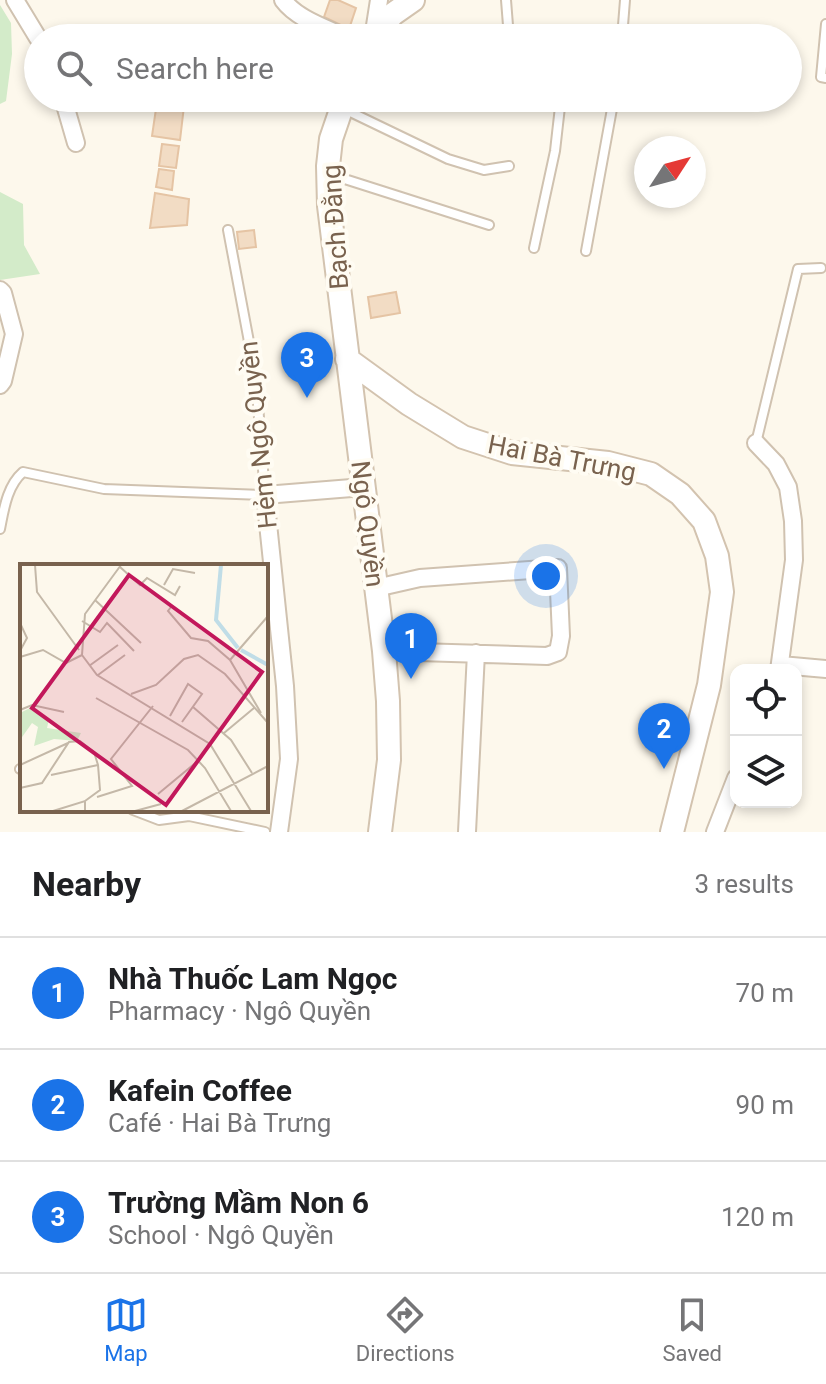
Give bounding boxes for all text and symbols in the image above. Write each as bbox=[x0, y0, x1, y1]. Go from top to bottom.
search box bbox=[24, 24, 802, 112]
icon: search bbox=[52, 46, 96, 90]
text: Search here bbox=[116, 51, 274, 86]
north arrow bbox=[634, 136, 706, 208]
street label: Bạch Đằng bbox=[316, 163, 354, 291]
pin: 3 bbox=[281, 332, 333, 398]
street label: Hẻm Ngô Quyền bbox=[233, 340, 283, 530]
street label: Hai Bà Trưng bbox=[485, 429, 639, 487]
street label: Ngô Quyền bbox=[345, 459, 391, 589]
your location bbox=[526, 556, 566, 596]
inset map bbox=[20, 564, 268, 812]
pin: 1 bbox=[385, 613, 437, 679]
map controls bbox=[730, 664, 802, 808]
button: locate bbox=[730, 664, 802, 736]
pin: 2 bbox=[638, 703, 690, 769]
button: layers bbox=[730, 736, 802, 808]
text: Nearby bbox=[32, 864, 141, 904]
text: 3 results bbox=[695, 869, 794, 899]
text: Nhà Thuốc Lam Ngọc bbox=[108, 961, 398, 996]
text: 1 bbox=[51, 978, 65, 1008]
text: 70 m bbox=[736, 978, 794, 1008]
text: Pharmacy · Ngô Quyền bbox=[108, 996, 371, 1026]
text: Kafein Coffee bbox=[108, 1073, 292, 1108]
text: 2 bbox=[51, 1090, 65, 1120]
text: 90 m bbox=[736, 1090, 794, 1120]
text: Café · Hai Bà Trưng bbox=[108, 1108, 331, 1138]
text: Trường Mầm Non 6 bbox=[108, 1185, 369, 1220]
text: 3 bbox=[51, 1202, 65, 1232]
text: 120 m bbox=[721, 1202, 794, 1232]
text: School · Ngô Quyền bbox=[108, 1220, 334, 1250]
tab: Map bbox=[104, 1293, 148, 1366]
tab: Directions bbox=[356, 1293, 455, 1366]
tab: Saved bbox=[663, 1293, 722, 1366]

